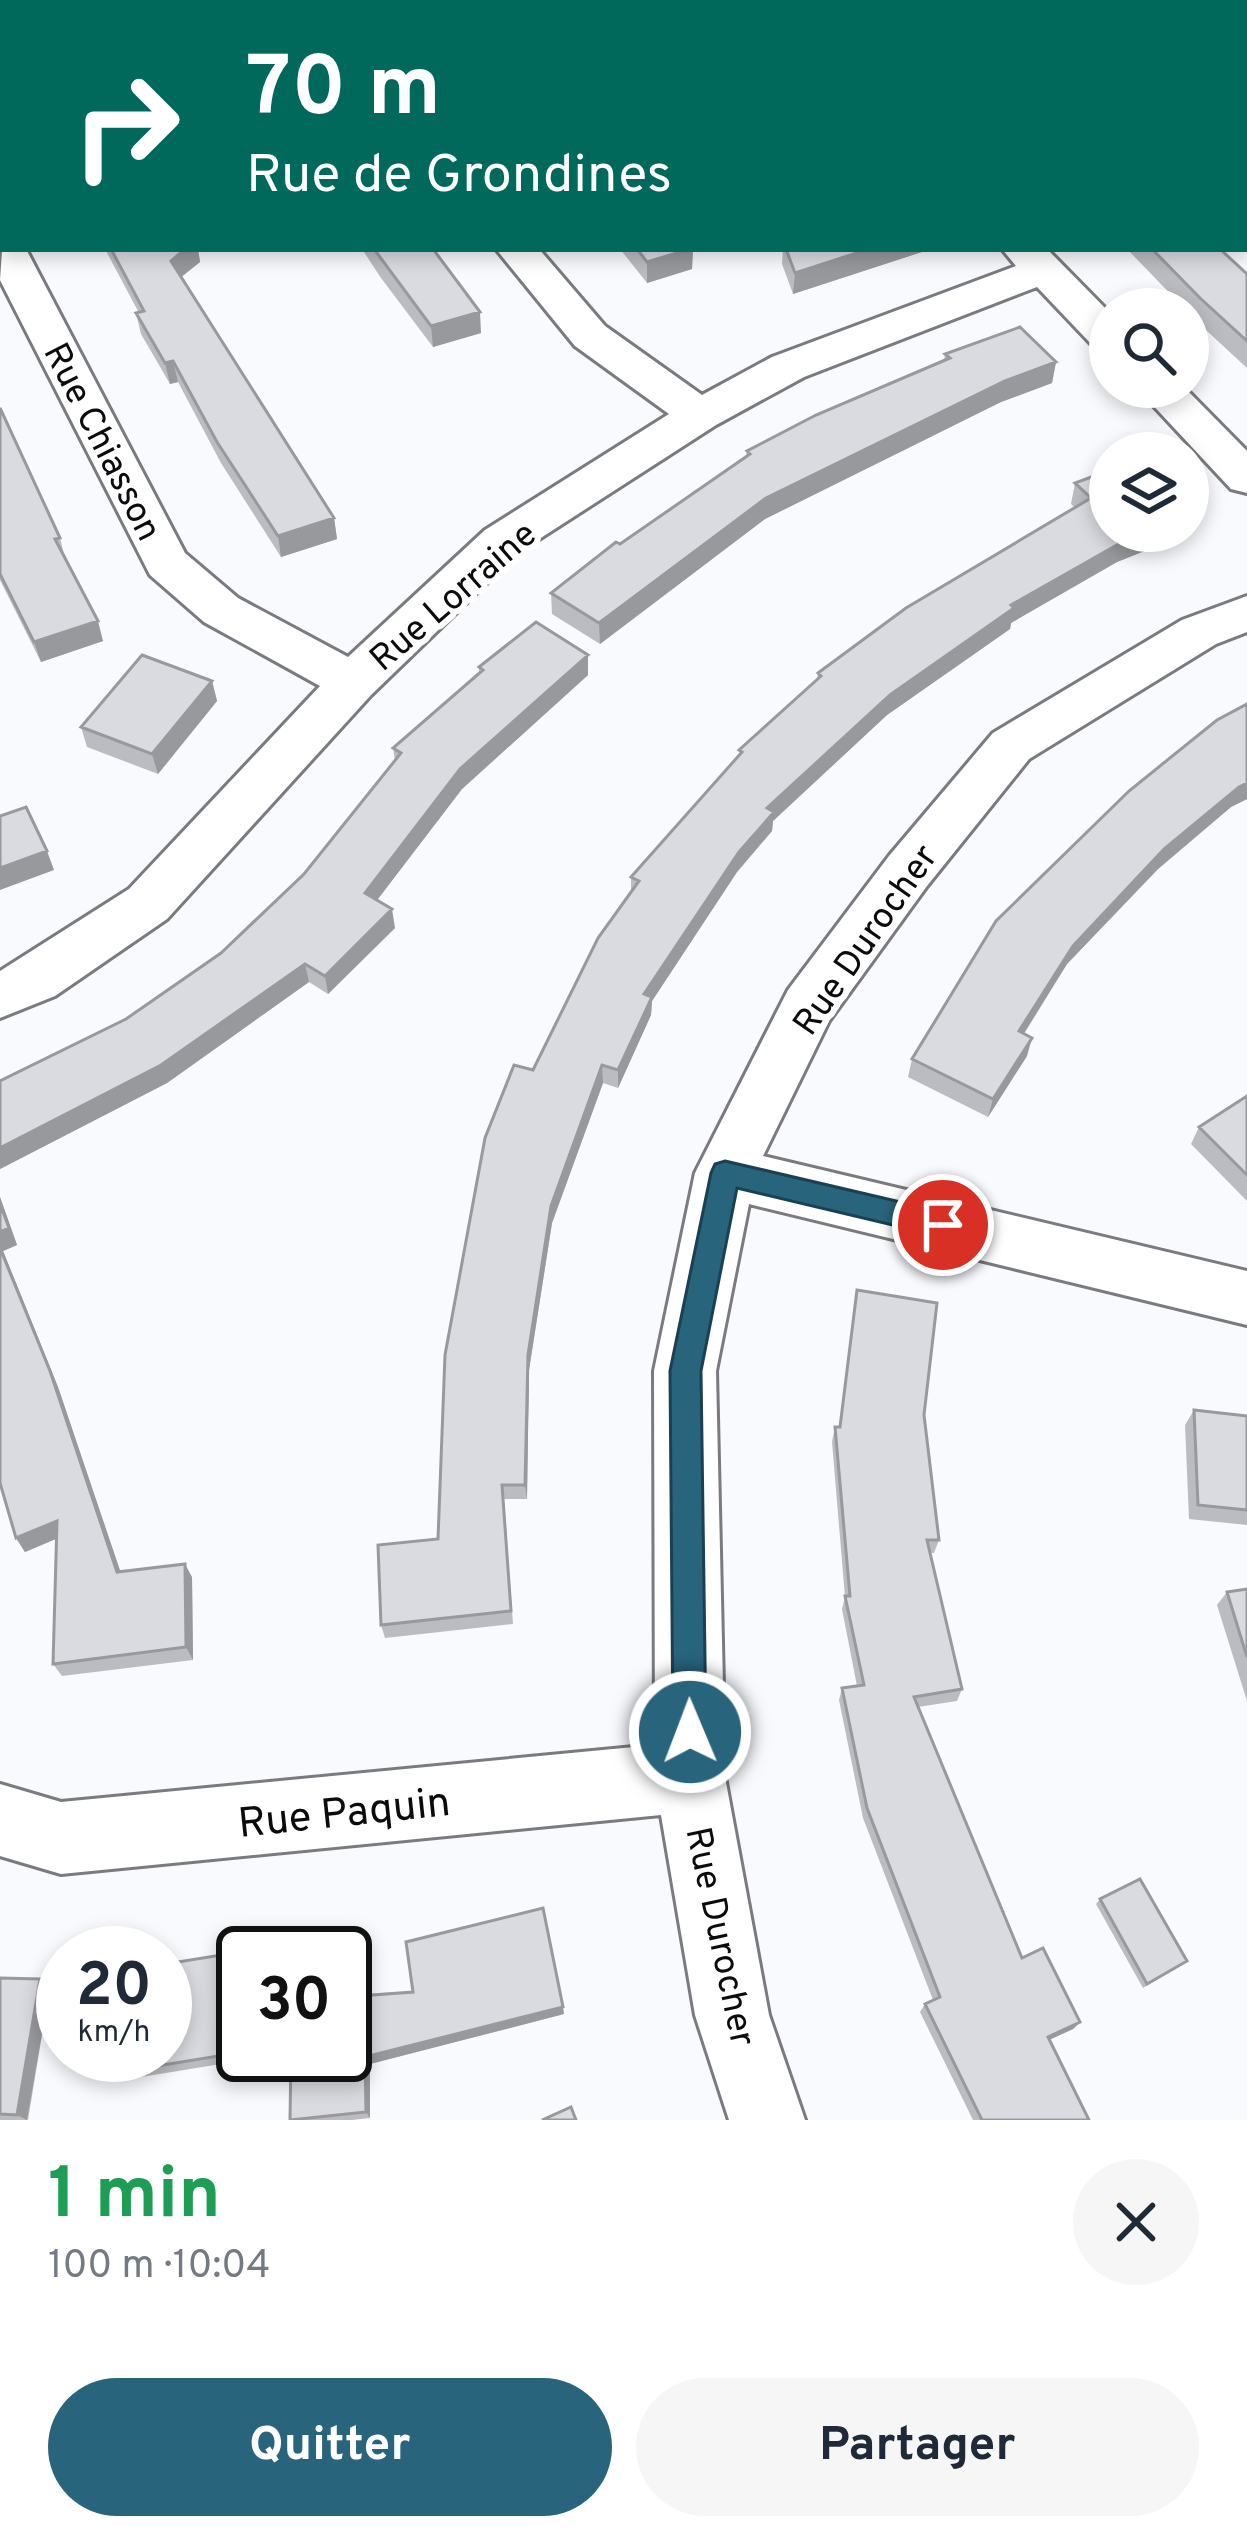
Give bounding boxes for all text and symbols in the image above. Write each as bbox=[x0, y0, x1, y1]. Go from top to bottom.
text: 70 m bbox=[246, 39, 441, 145]
icon: right bbox=[48, 48, 204, 204]
text: Rue de Grondines bbox=[246, 143, 672, 212]
map controls bbox=[1089, 288, 1209, 552]
button: search bbox=[1089, 288, 1209, 408]
street label: Rue Chiasson bbox=[31, 336, 170, 550]
button: layers bbox=[1089, 432, 1209, 552]
street label: Rue Lorraine bbox=[362, 513, 548, 683]
street label: Rue Durocher bbox=[785, 837, 950, 1046]
pin bbox=[892, 1174, 994, 1276]
icon: arrive bbox=[910, 1192, 976, 1258]
position arrow bbox=[627, 1669, 753, 1795]
street label: Rue Paquin bbox=[236, 1778, 453, 1853]
street label: Rue Durocher bbox=[672, 1823, 764, 2051]
speed limit sign: 30 bbox=[216, 1926, 372, 2082]
text: 20 bbox=[76, 1951, 152, 2027]
text: km/h bbox=[78, 2015, 150, 2052]
text: 1 min bbox=[48, 2152, 221, 2244]
button: close bbox=[1073, 2159, 1199, 2285]
text: 100 m · 10:04 bbox=[48, 2243, 270, 2292]
button: Quitter bbox=[48, 2378, 612, 2516]
button: Partager bbox=[636, 2378, 1199, 2516]

